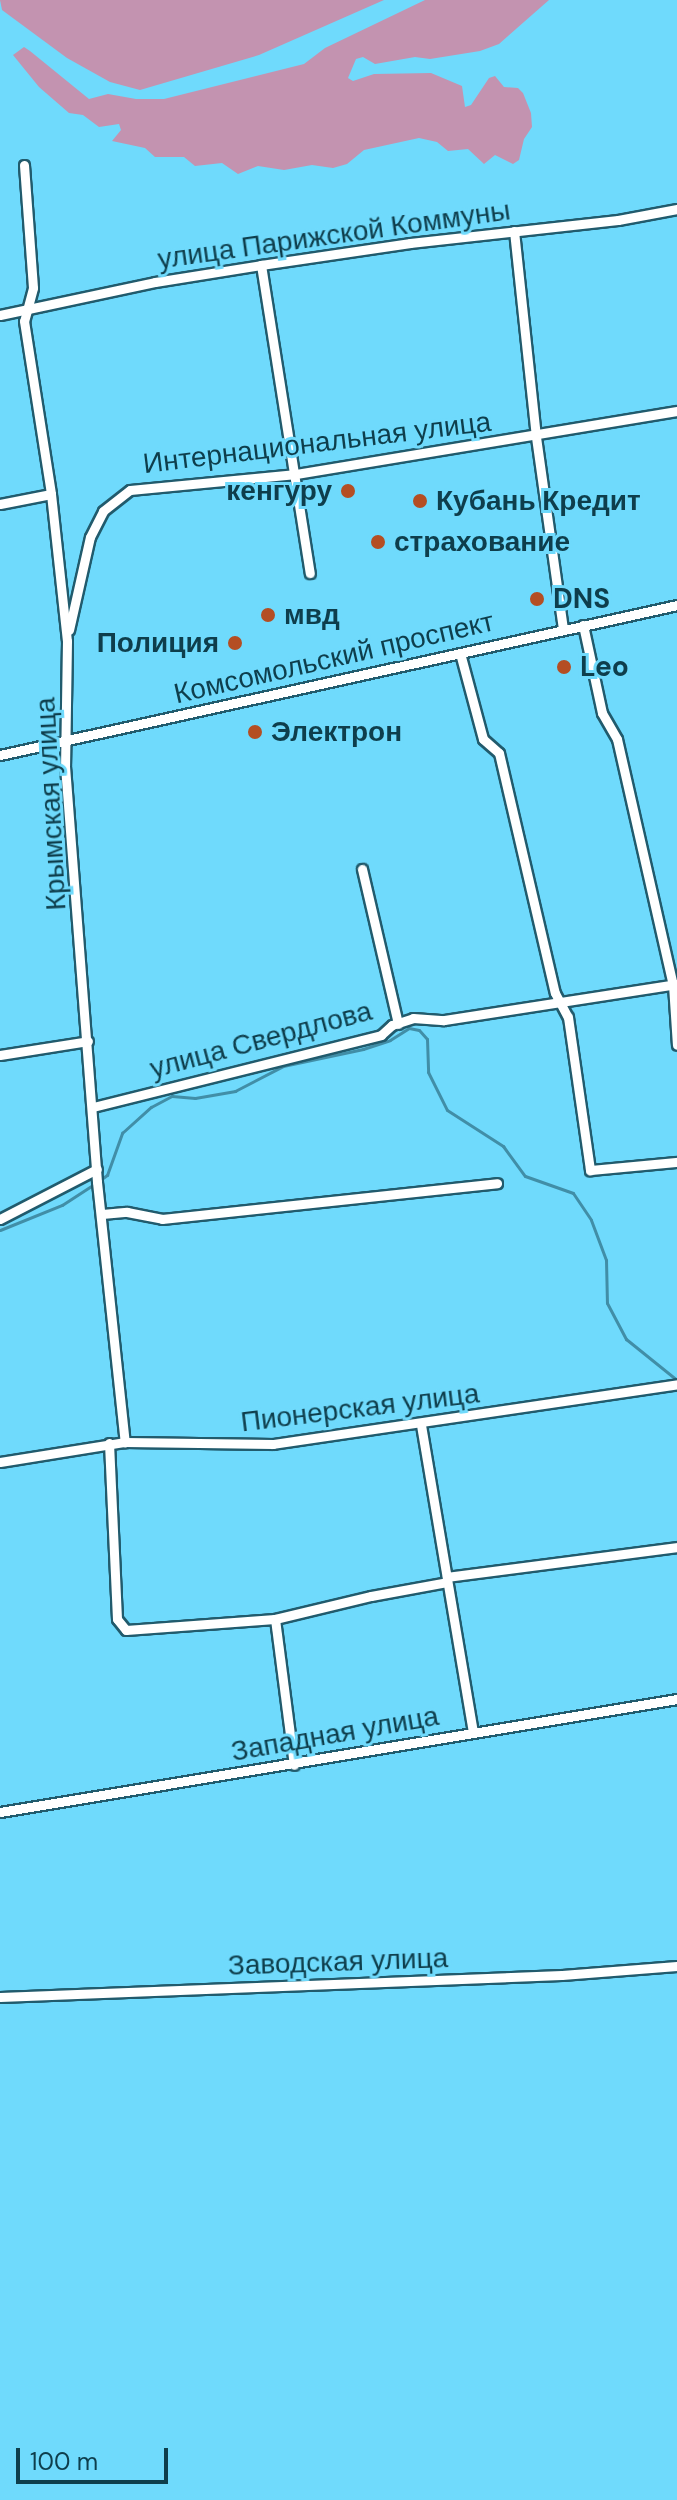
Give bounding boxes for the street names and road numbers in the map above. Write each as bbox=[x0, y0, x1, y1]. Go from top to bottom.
street label: улица Парижской Коммуны bbox=[156, 194, 512, 276]
street label: Интернациональная улица bbox=[141, 405, 493, 481]
street label: Комсомольский проспект bbox=[171, 605, 497, 711]
street label: Крымская улица bbox=[29, 697, 73, 911]
street label: улица Свердлова bbox=[146, 994, 376, 1086]
street label: Пионерская улица bbox=[239, 1377, 481, 1439]
street label: Западная улица bbox=[229, 1699, 441, 1769]
street label: Заводская улица bbox=[227, 1941, 449, 1983]

